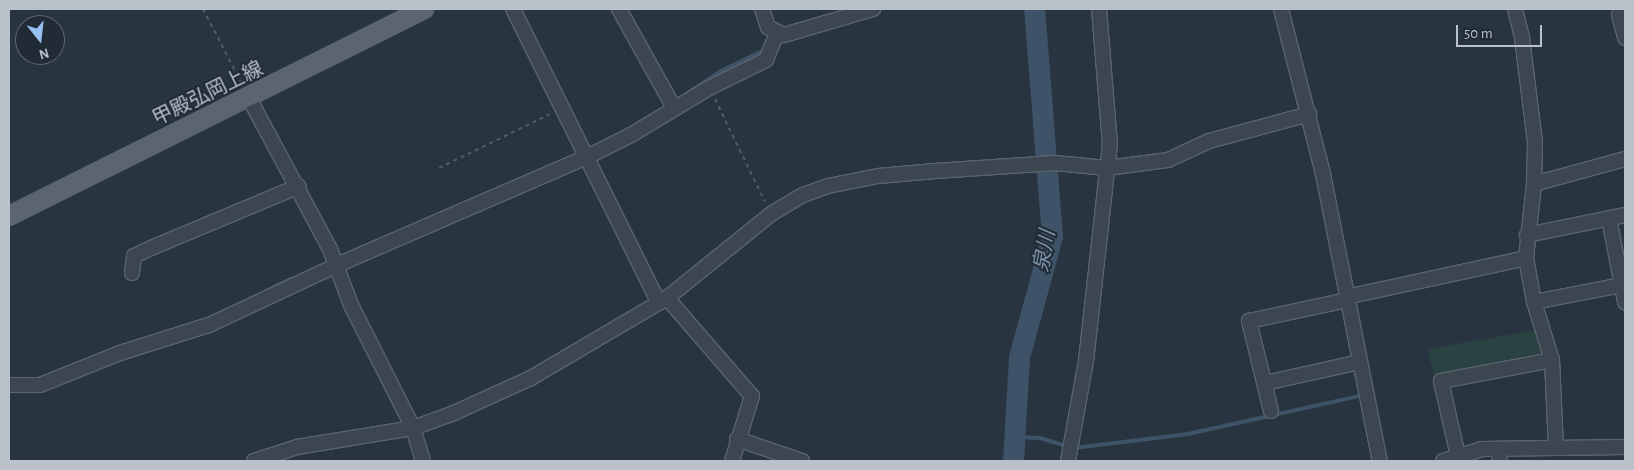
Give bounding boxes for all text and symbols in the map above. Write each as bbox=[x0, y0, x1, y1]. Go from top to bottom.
north arrow bbox=[15, 15, 65, 65]
scale bar bbox=[1459, 15, 1545, 47]
text: 50 m bbox=[1464, 26, 1493, 41]
text: N bbox=[37, 45, 50, 62]
street label: 甲殿弘岡上線 bbox=[149, 57, 267, 131]
water label: 泉川 bbox=[1029, 228, 1061, 274]

